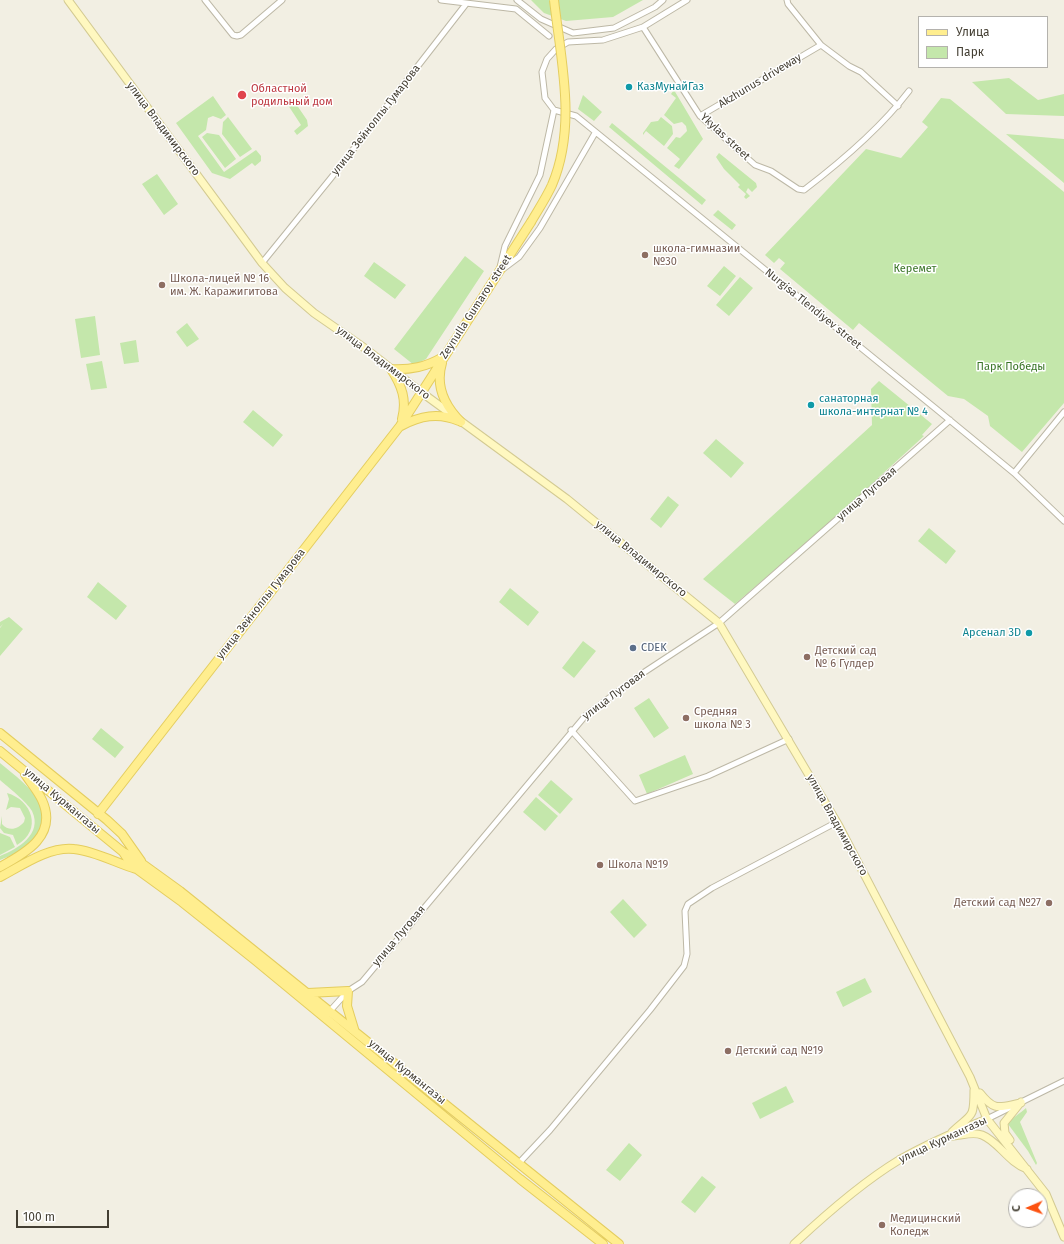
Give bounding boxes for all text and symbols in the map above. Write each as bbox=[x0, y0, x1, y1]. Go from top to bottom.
legend bbox=[918, 16, 1048, 68]
text: Улица bbox=[956, 25, 990, 39]
text: Парк bbox=[956, 45, 984, 59]
street label: Akzhunus driveway bbox=[716, 51, 804, 111]
street label: улица Зейноллы Гумарова bbox=[329, 62, 423, 178]
street label: улица Владимирского bbox=[123, 80, 203, 178]
place label: КазМунайГаз bbox=[637, 80, 704, 94]
place label: Областной родильный дом bbox=[251, 82, 333, 108]
marker: КазМунайГаз bbox=[624, 82, 634, 92]
marker: Областной родильный дом bbox=[236, 89, 248, 101]
street label: Ykylas street bbox=[697, 111, 753, 163]
place label: школа-гимназии №30 bbox=[653, 242, 740, 268]
marker: школа-гимназии №30 bbox=[640, 250, 650, 260]
street label: Zeynulla Gumarov street bbox=[437, 253, 515, 361]
park label: Керемет bbox=[894, 262, 936, 276]
street label: Nurgisa Tlendiyev street bbox=[762, 266, 864, 352]
place label: Школа-лицей № 16 им. Ж. Каражигитова bbox=[170, 272, 278, 298]
marker: Школа-лицей № 16 им. Ж. Каражигитова bbox=[157, 280, 167, 290]
street label: улица Владимирского bbox=[334, 323, 432, 403]
park label: Парк Победы bbox=[977, 360, 1045, 374]
place label: санаторная школа-интернат № 4 bbox=[819, 392, 928, 418]
marker: санаторная школа-интернат № 4 bbox=[806, 400, 816, 410]
street label: улица Луговая bbox=[834, 464, 900, 524]
street label: улица Владимирского bbox=[593, 518, 689, 600]
street label: улица Зейноллы Гумарова bbox=[214, 546, 308, 662]
place label: Арсенал 3D bbox=[963, 626, 1021, 640]
marker: Арсенал 3D bbox=[1024, 628, 1034, 638]
place label: CDEK bbox=[641, 641, 667, 655]
marker: CDEK bbox=[628, 643, 638, 653]
place label: Детский сад № 6 Гүлдер bbox=[815, 644, 876, 670]
marker: Детский сад № 6 Гүлдер bbox=[802, 652, 812, 662]
street label: улица Луговая bbox=[580, 667, 648, 723]
place label: Средняя школа № 3 bbox=[694, 705, 751, 731]
marker: Средняя школа № 3 bbox=[681, 713, 691, 723]
street label: улица Курмангазы bbox=[21, 765, 103, 837]
street label: улица Владимирского bbox=[804, 772, 870, 878]
place label: Школа №19 bbox=[608, 858, 668, 872]
marker: Школа №19 bbox=[595, 860, 605, 870]
place label: Детский сад №27 bbox=[954, 896, 1041, 910]
marker: Детский сад №27 bbox=[1044, 898, 1054, 908]
street label: улица Луговая bbox=[370, 903, 428, 969]
street label: улица Курмангазы bbox=[366, 1037, 448, 1107]
place label: Детский сад №19 bbox=[736, 1044, 823, 1058]
marker: Детский сад №19 bbox=[723, 1046, 733, 1056]
street label: улица Курмангазы bbox=[897, 1114, 989, 1166]
north arrow bbox=[1008, 1188, 1048, 1228]
scale bar bbox=[18, 1202, 111, 1228]
text: С bbox=[1010, 1205, 1023, 1212]
text: 100 m bbox=[23, 1210, 55, 1224]
place label: Медицинский Коледж bbox=[890, 1212, 961, 1238]
marker: Медицинский Коледж bbox=[877, 1220, 887, 1230]

